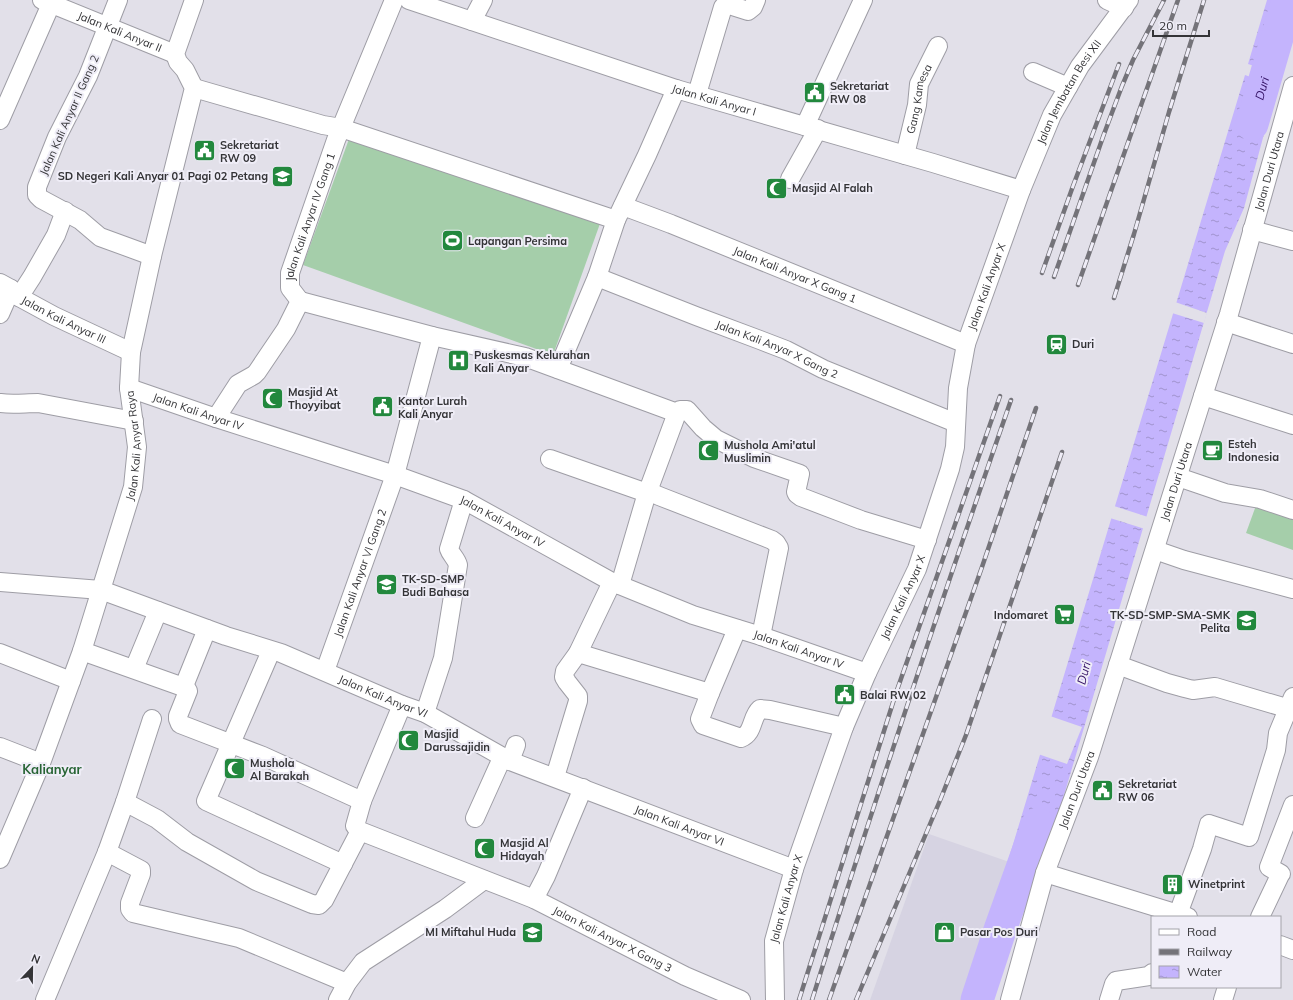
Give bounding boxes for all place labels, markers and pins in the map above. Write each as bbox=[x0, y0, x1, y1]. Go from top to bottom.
public building icon: Sekretariat RW 08 bbox=[802, 79, 828, 105]
place label: Sekretariat RW 08 bbox=[830, 79, 889, 106]
public building icon: Sekretariat RW 09 bbox=[192, 138, 218, 164]
place label: Sekretariat RW 09 bbox=[220, 138, 279, 165]
school or university icon: SD Negeri Kali Anyar 01 Pagi 02 Petang bbox=[270, 163, 296, 189]
place label: SD Negeri Kali Anyar 01 Pagi 02 Petang bbox=[58, 169, 268, 183]
mosque icon: Masjid Al Falah bbox=[764, 175, 790, 201]
place label: Masjid Al Falah bbox=[792, 181, 873, 195]
sports icon: Lapangan Persima bbox=[440, 228, 466, 254]
place label: Lapangan Persima bbox=[468, 234, 567, 248]
station icon: Duri bbox=[1043, 331, 1069, 357]
place label: Duri bbox=[1072, 337, 1094, 351]
hospital icon: Puskesmas Kelurahan Kali Anyar bbox=[445, 348, 471, 374]
place label: Puskesmas Kelurahan Kali Anyar bbox=[474, 348, 590, 375]
mosque icon: Masjid At Thoyyibat bbox=[259, 385, 285, 411]
place label: Masjid At Thoyyibat bbox=[288, 385, 341, 412]
public building icon: Kantor Lurah Kali Anyar bbox=[370, 394, 396, 420]
place label: Kantor Lurah Kali Anyar bbox=[398, 394, 467, 421]
cafe icon: Esteh Indonesia bbox=[1199, 437, 1225, 463]
place label: Esteh Indonesia bbox=[1228, 437, 1279, 464]
mosque icon: Mushola Ami'atul Muslimin bbox=[695, 438, 721, 464]
place label: Mushola Ami'atul Muslimin bbox=[724, 438, 816, 465]
school or university icon: TK-SD-SMP Budi Bahasa bbox=[373, 572, 399, 598]
place label: TK-SD-SMP Budi Bahasa bbox=[402, 572, 469, 599]
supermarket icon: Indomaret bbox=[1051, 602, 1077, 628]
place label: Indomaret bbox=[994, 608, 1048, 622]
place label: TK-SD-SMP-SMA-SMK Pelita bbox=[1110, 608, 1231, 635]
school or university icon: TK-SD-SMP-SMA-SMK Pelita bbox=[1233, 608, 1259, 634]
public building icon: Balai RW 02 bbox=[831, 682, 857, 708]
place label: Balai RW 02 bbox=[860, 688, 927, 702]
mosque icon: Masjid Darussajidin bbox=[396, 727, 422, 753]
place label: Masjid Darussajidin bbox=[424, 727, 490, 754]
mosque icon: Mushola Al Barakah bbox=[222, 756, 248, 782]
place label: Mushola Al Barakah bbox=[250, 756, 309, 783]
public building icon: Sekretariat RW 06 bbox=[1090, 777, 1116, 803]
place label: Sekretariat RW 06 bbox=[1118, 777, 1177, 804]
mosque icon: Masjid Al Hidayah bbox=[472, 836, 498, 862]
place label: Masjid Al Hidayah bbox=[500, 836, 549, 863]
building icon: Winetprint bbox=[1160, 871, 1186, 897]
place label: Winetprint bbox=[1188, 877, 1245, 891]
school or university icon: MI Miftahul Huda bbox=[519, 919, 545, 945]
shop icon: Pasar Pos Duri bbox=[931, 919, 957, 945]
place label: MI Miftahul Huda bbox=[425, 925, 516, 939]
place label: Pasar Pos Duri bbox=[960, 925, 1038, 939]

